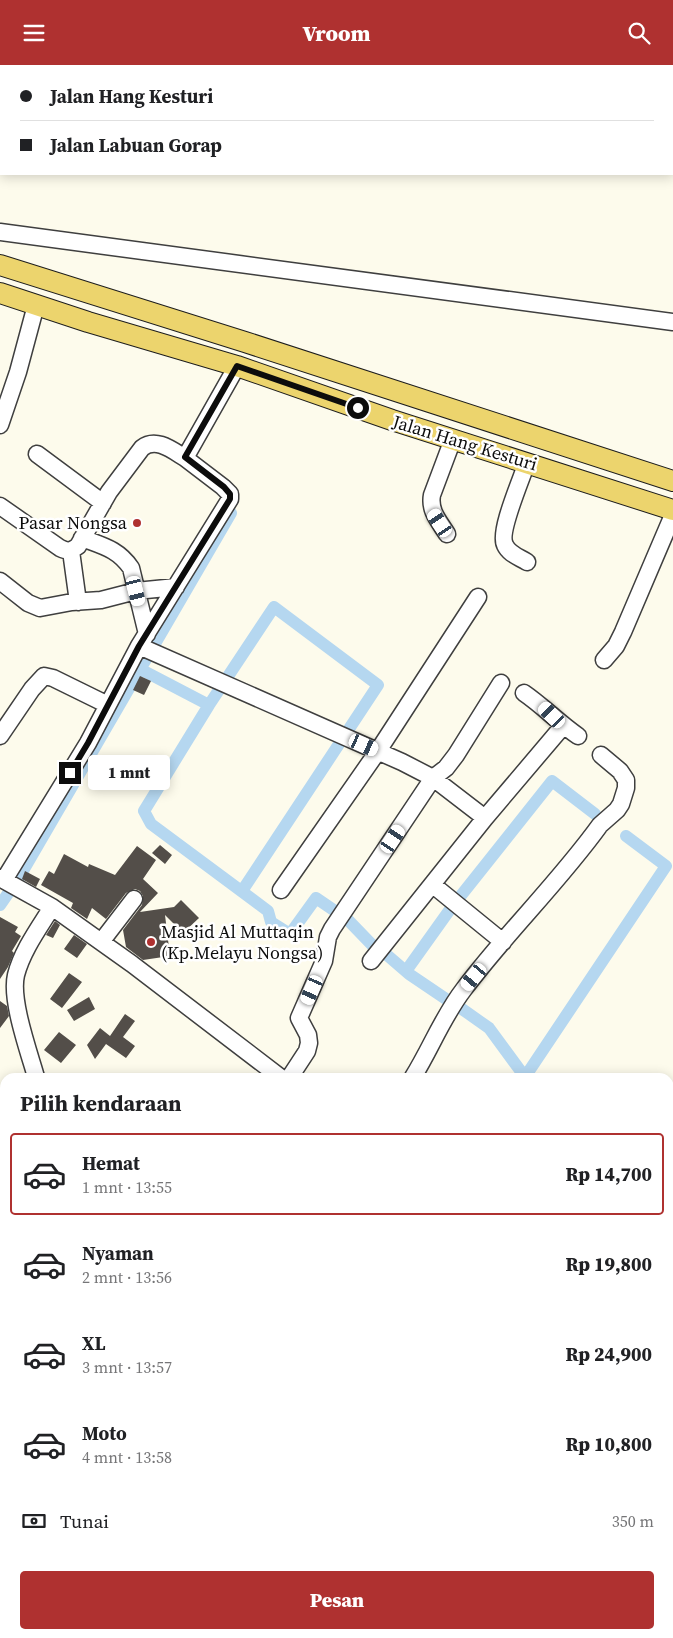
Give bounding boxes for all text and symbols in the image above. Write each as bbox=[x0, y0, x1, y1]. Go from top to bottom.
text: Vroom bbox=[302, 18, 371, 48]
icon: menu bbox=[20, 19, 48, 47]
icon: search bbox=[625, 19, 653, 47]
text: Jalan Hang Kesturi bbox=[50, 83, 213, 109]
text: Jalan Labuan Gorap bbox=[50, 132, 222, 158]
route start bbox=[347, 397, 369, 419]
street label: Jalan Hang Kesturi bbox=[389, 408, 541, 476]
car bbox=[425, 506, 454, 540]
place label: Pasar Nongsa bbox=[18, 510, 128, 535]
marker: Pasar Nongsa bbox=[131, 517, 143, 529]
car bbox=[125, 575, 146, 607]
car bbox=[535, 699, 568, 731]
car bbox=[347, 732, 380, 758]
callout: 1 mnt bbox=[88, 755, 170, 791]
text: 1 mnt bbox=[108, 761, 150, 783]
route end bbox=[59, 762, 81, 784]
car bbox=[378, 822, 407, 856]
place label: Masjid Al Muttaqin (Kp.Melayu Nongsa) bbox=[161, 919, 323, 965]
marker: Masjid Al Muttaqin (Kp.Melayu Nongsa) bbox=[145, 936, 157, 948]
car bbox=[458, 961, 489, 993]
car bbox=[299, 973, 324, 1007]
text: Pilih kendaraan bbox=[20, 1088, 182, 1118]
text: Hemat bbox=[82, 1150, 140, 1176]
icon: car bbox=[22, 1152, 67, 1197]
text: Rp 14,700 bbox=[566, 1161, 652, 1187]
text: 1 mnt · 13:55 bbox=[82, 1176, 172, 1198]
text: Nyaman bbox=[82, 1240, 154, 1266]
icon: car bbox=[22, 1242, 67, 1287]
text: Rp 19,800 bbox=[566, 1251, 652, 1277]
text: 2 mnt · 13:56 bbox=[82, 1266, 172, 1288]
text: XL bbox=[82, 1330, 105, 1356]
icon: car bbox=[22, 1332, 67, 1377]
text: Rp 24,900 bbox=[566, 1341, 652, 1367]
text: 3 mnt · 13:57 bbox=[82, 1356, 172, 1378]
text: Moto bbox=[82, 1420, 127, 1446]
icon: car bbox=[22, 1422, 67, 1467]
text: Rp 10,800 bbox=[566, 1431, 652, 1457]
text: 4 mnt · 13:58 bbox=[82, 1446, 172, 1468]
icon: cash bbox=[20, 1507, 48, 1535]
text: Tunai bbox=[60, 1508, 109, 1534]
text: 350 m bbox=[612, 1510, 654, 1532]
button: Pesan bbox=[20, 1571, 654, 1629]

